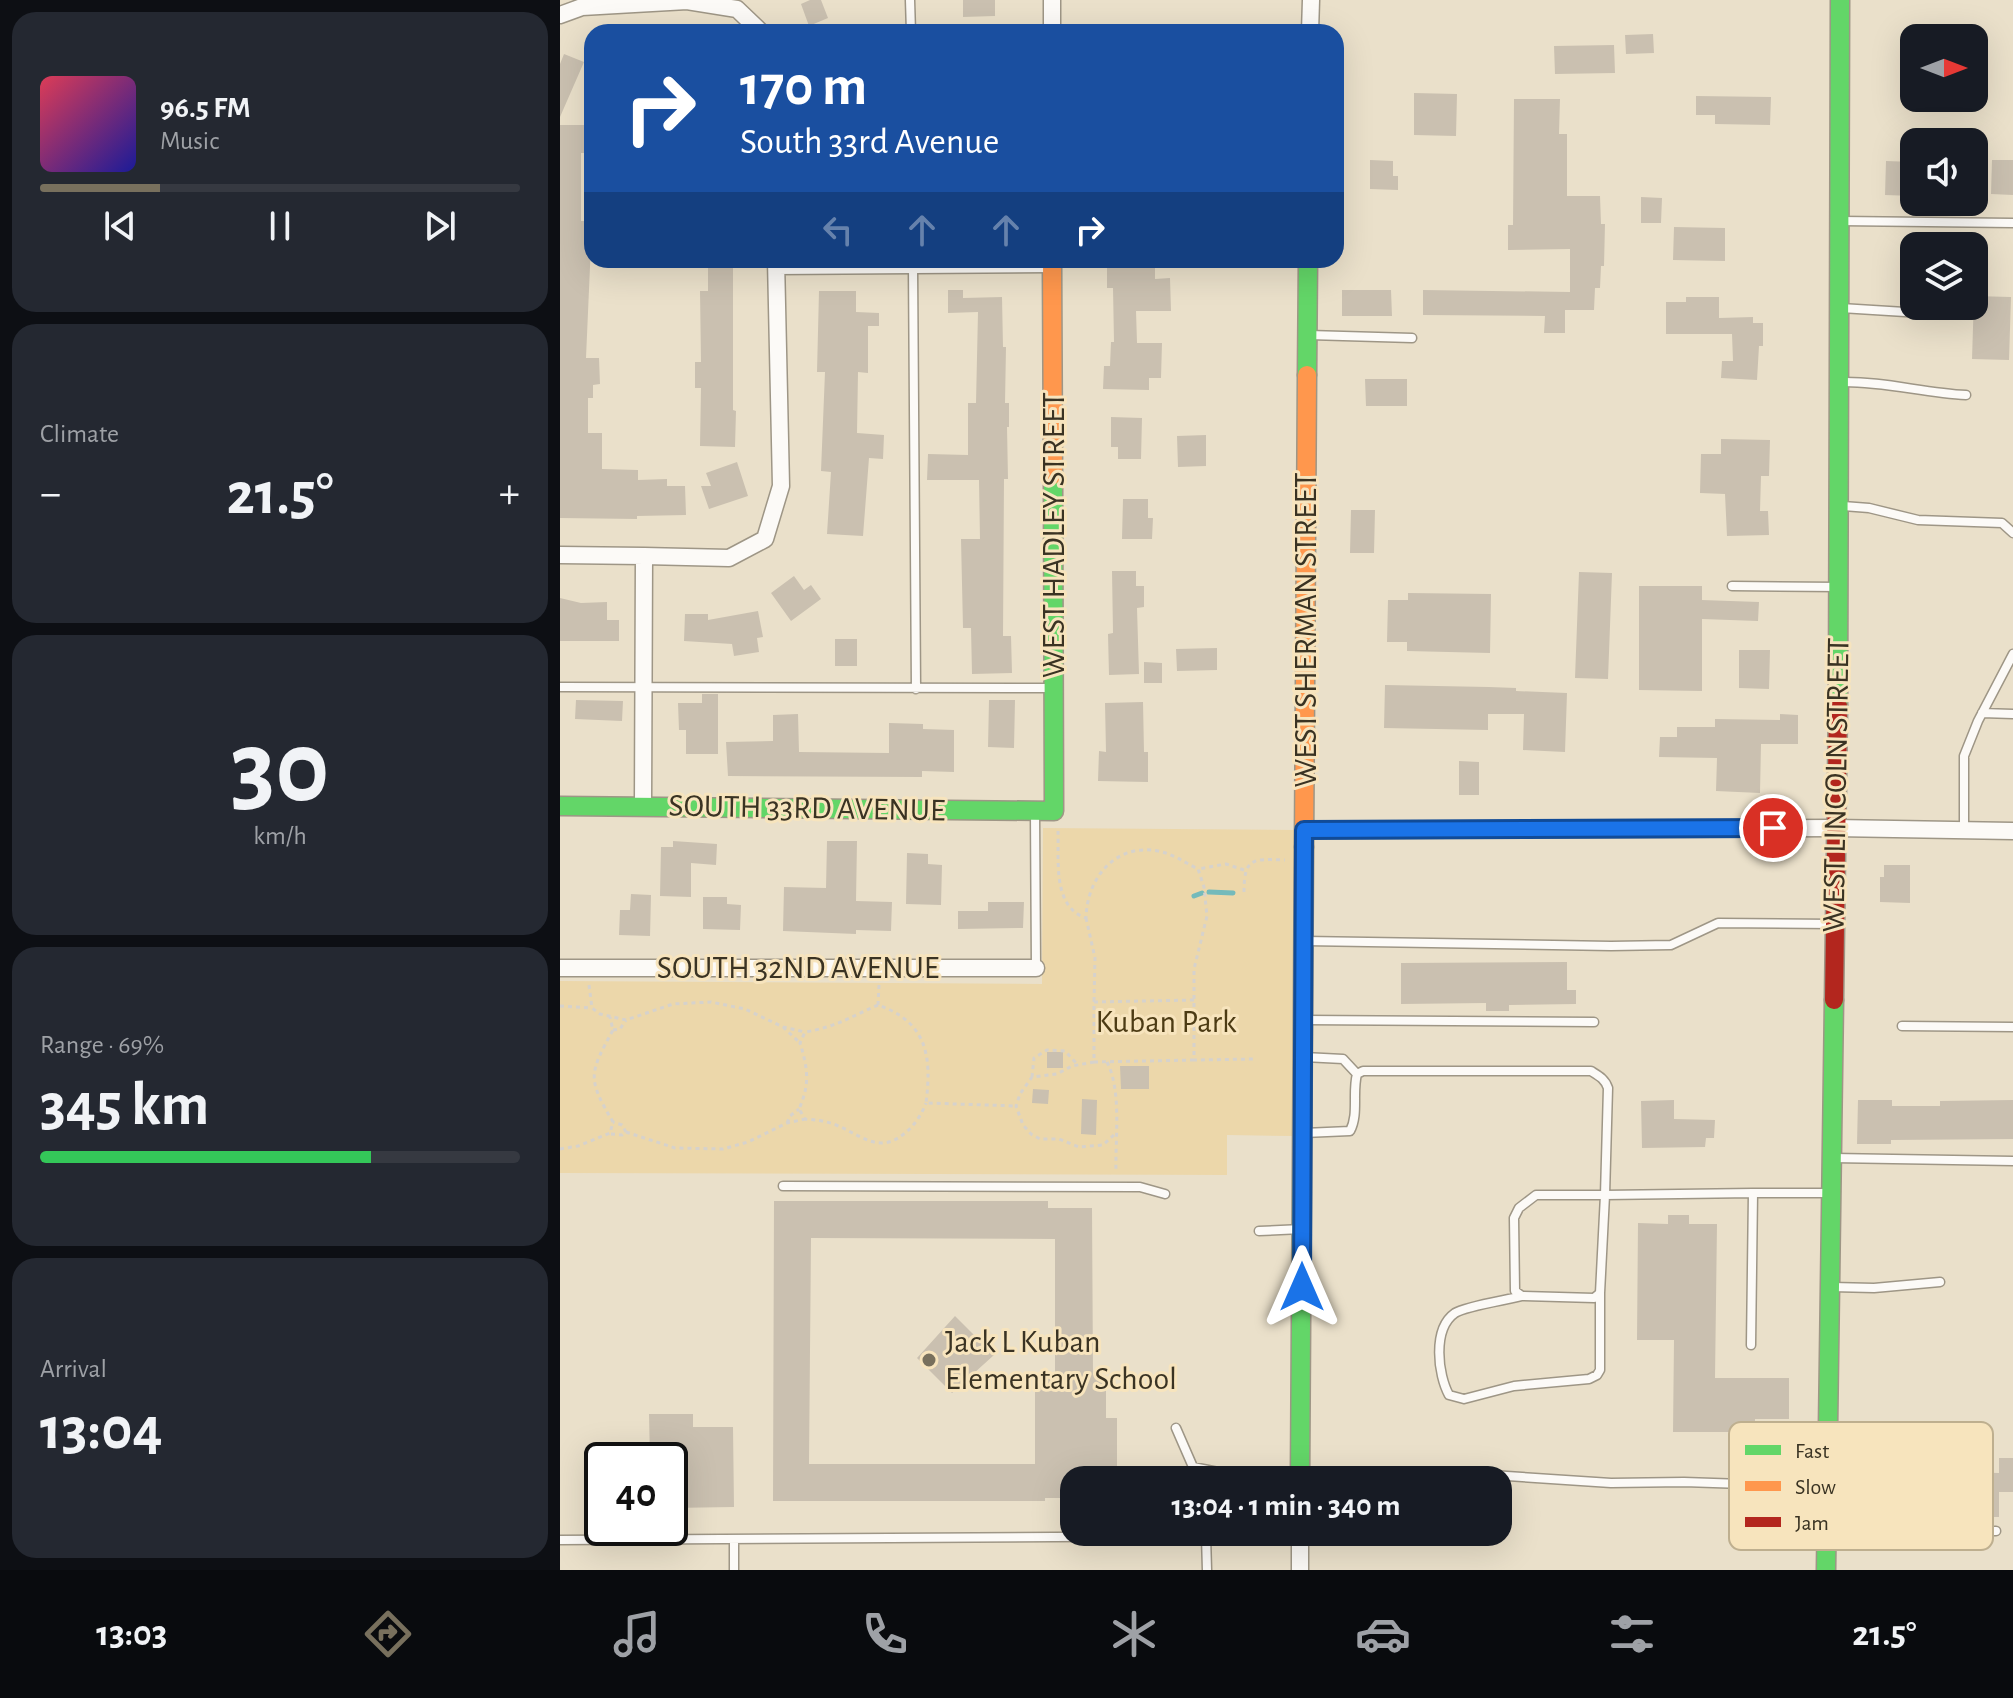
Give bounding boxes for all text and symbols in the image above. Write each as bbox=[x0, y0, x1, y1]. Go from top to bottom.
north arrow bbox=[1900, 24, 1988, 112]
map controls bbox=[1900, 24, 1988, 320]
icon: right bbox=[608, 56, 712, 160]
text: 170 m bbox=[740, 59, 867, 115]
text: 96.5 FM bbox=[160, 93, 251, 123]
text: South 33rd Avenue bbox=[740, 124, 999, 160]
text: Music bbox=[160, 128, 219, 154]
button: sound bbox=[1900, 128, 1988, 216]
icon: previous bbox=[98, 204, 142, 248]
icon: pause bbox=[258, 204, 302, 248]
icon: next bbox=[418, 204, 462, 248]
icon: left bbox=[816, 208, 860, 252]
icon: ahead bbox=[900, 208, 944, 252]
icon: ahead bbox=[984, 208, 1028, 252]
icon: right bbox=[1068, 208, 1112, 252]
button: layers bbox=[1900, 232, 1988, 320]
street label: WEST HADLEY STREET bbox=[1038, 392, 1070, 678]
text: Climate bbox=[40, 421, 119, 447]
text: 21.5° bbox=[226, 465, 334, 525]
text: − bbox=[40, 472, 61, 516]
text: + bbox=[499, 472, 520, 516]
street label: WEST SHERMAN STREET bbox=[1290, 472, 1322, 788]
street label: WEST LINCOLN STREET bbox=[1817, 637, 1855, 933]
text: 30 bbox=[230, 717, 330, 821]
street label: SOUTH 33RD AVENUE bbox=[668, 790, 946, 826]
pin bbox=[1739, 794, 1807, 862]
icon: arrive bbox=[1751, 806, 1795, 850]
text: km/h bbox=[253, 823, 307, 849]
street label: SOUTH 32ND AVENUE bbox=[657, 952, 939, 984]
park label: Kuban Park bbox=[1095, 1006, 1237, 1038]
text: Range · 69% bbox=[40, 1032, 164, 1058]
text: 345 km bbox=[40, 1076, 209, 1136]
position arrow bbox=[1260, 1245, 1344, 1329]
place label: Jack L Kuban Elementary School bbox=[945, 1326, 1177, 1395]
marker: Jack L Kuban Elementary School bbox=[920, 1351, 938, 1369]
text: Arrival bbox=[40, 1356, 107, 1382]
text: 13:04 bbox=[40, 1400, 163, 1460]
legend bbox=[1729, 1422, 1993, 1550]
text: Fast bbox=[1795, 1440, 1829, 1462]
speed limit sign: 40 bbox=[584, 1442, 688, 1546]
text: Slow bbox=[1795, 1476, 1836, 1498]
text: 13:04 · 1 min · 340 m bbox=[1172, 1491, 1400, 1521]
text: Jam bbox=[1795, 1512, 1829, 1534]
icon: directions bbox=[360, 1606, 416, 1662]
icon: music bbox=[609, 1606, 665, 1662]
icon: phone bbox=[857, 1606, 913, 1662]
icon: climate bbox=[1106, 1606, 1162, 1662]
icon: car bbox=[1355, 1606, 1411, 1662]
icon: filters bbox=[1604, 1606, 1660, 1662]
text: 13:03 bbox=[96, 1616, 167, 1652]
text: 21.5° bbox=[1852, 1616, 1917, 1652]

